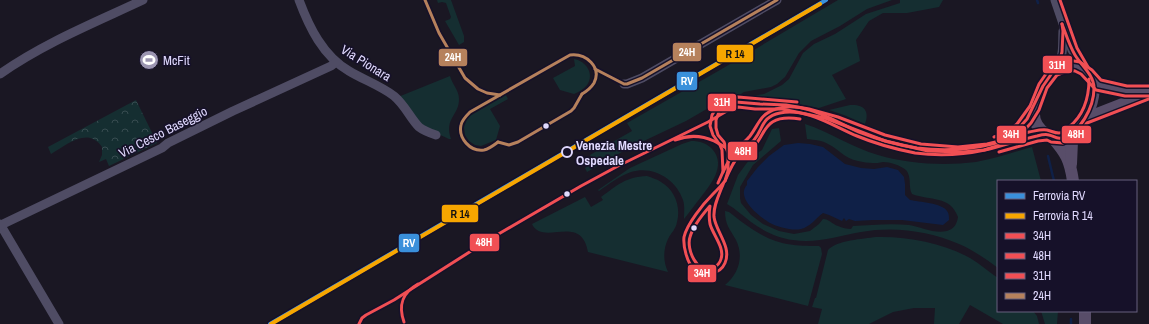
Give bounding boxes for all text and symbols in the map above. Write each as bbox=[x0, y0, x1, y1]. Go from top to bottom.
street label: Via Pionara bbox=[338, 41, 394, 85]
line badge: 24H bbox=[672, 42, 702, 62]
line badge: R 14 bbox=[716, 44, 754, 63]
text: 24H bbox=[679, 45, 695, 59]
text: R 14 bbox=[725, 47, 745, 61]
line badge: 24H bbox=[438, 48, 468, 67]
sports icon: McFit bbox=[138, 49, 160, 71]
text: 24H bbox=[445, 50, 461, 64]
place label: McFit bbox=[163, 52, 190, 69]
line badge: 31H bbox=[1042, 55, 1073, 74]
text: 31H bbox=[1049, 58, 1065, 72]
line badge: RV bbox=[676, 71, 698, 91]
text: RV bbox=[681, 74, 694, 88]
line badge: 31H bbox=[707, 93, 737, 112]
text: 31H bbox=[714, 95, 730, 109]
street label: Via Cesco Baseggio bbox=[116, 102, 210, 162]
unlabelled marker bbox=[541, 121, 551, 131]
line badge: 34H bbox=[996, 125, 1027, 144]
line badge: 48H bbox=[1061, 125, 1092, 144]
text: 34H bbox=[1003, 127, 1019, 141]
text: 48H bbox=[1068, 127, 1084, 141]
place label: Venezia Mestre Ospedale bbox=[576, 137, 652, 169]
line badge: 48H bbox=[727, 141, 758, 161]
text: 48H bbox=[735, 144, 751, 158]
marker: Venezia Mestre Ospedale bbox=[561, 146, 573, 158]
legend bbox=[997, 180, 1137, 312]
text: Ferrovia RV bbox=[1033, 188, 1086, 204]
unlabelled marker bbox=[562, 189, 572, 199]
line badge: R 14 bbox=[441, 204, 479, 223]
text: R 14 bbox=[450, 207, 470, 221]
text: Ferrovia R 14 bbox=[1033, 208, 1093, 224]
unlabelled marker bbox=[689, 223, 699, 233]
text: 34H bbox=[1033, 228, 1051, 244]
line badge: RV bbox=[398, 233, 420, 253]
line badge: 48H bbox=[469, 233, 500, 252]
text: 48H bbox=[476, 235, 492, 249]
text: RV bbox=[403, 236, 416, 250]
text: 48H bbox=[1033, 248, 1051, 264]
line badge: 34H bbox=[687, 264, 717, 283]
text: 34H bbox=[694, 266, 710, 280]
text: 31H bbox=[1033, 268, 1051, 284]
text: 24H bbox=[1033, 288, 1051, 304]

